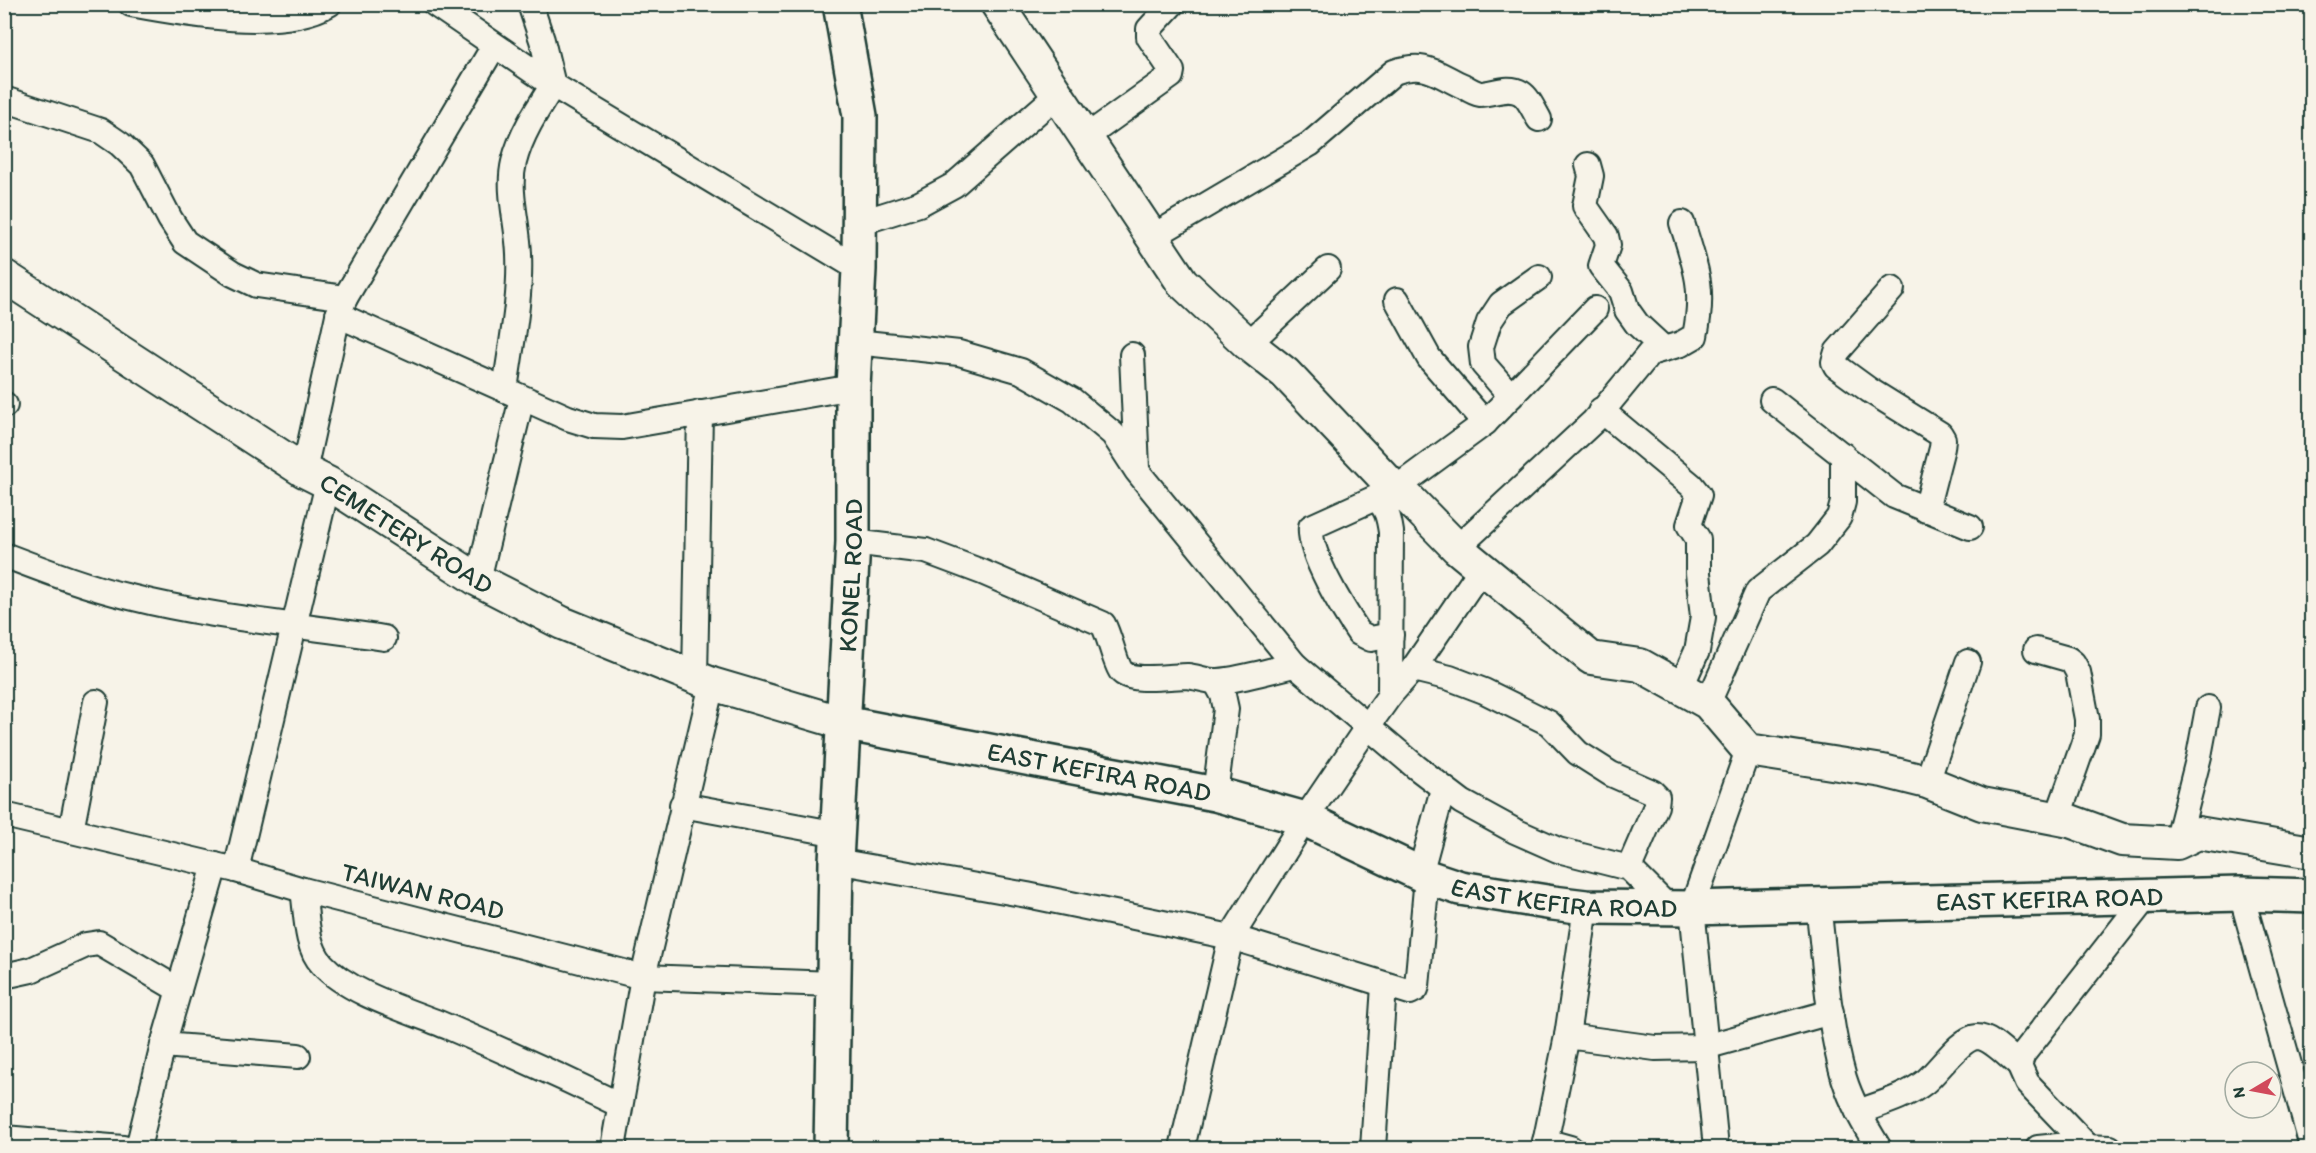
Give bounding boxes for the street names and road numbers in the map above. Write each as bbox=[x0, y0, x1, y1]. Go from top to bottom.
street label: CEMETERY ROAD bbox=[313, 466, 499, 601]
street label: KONEL ROAD bbox=[831, 499, 869, 653]
street label: EAST KEFIRA ROAD bbox=[985, 735, 1214, 809]
street label: TAIWAN ROAD bbox=[338, 855, 508, 927]
street label: EAST KEFIRA ROAD bbox=[1447, 870, 1677, 924]
street label: EAST KEFIRA ROAD bbox=[1935, 880, 2164, 918]

